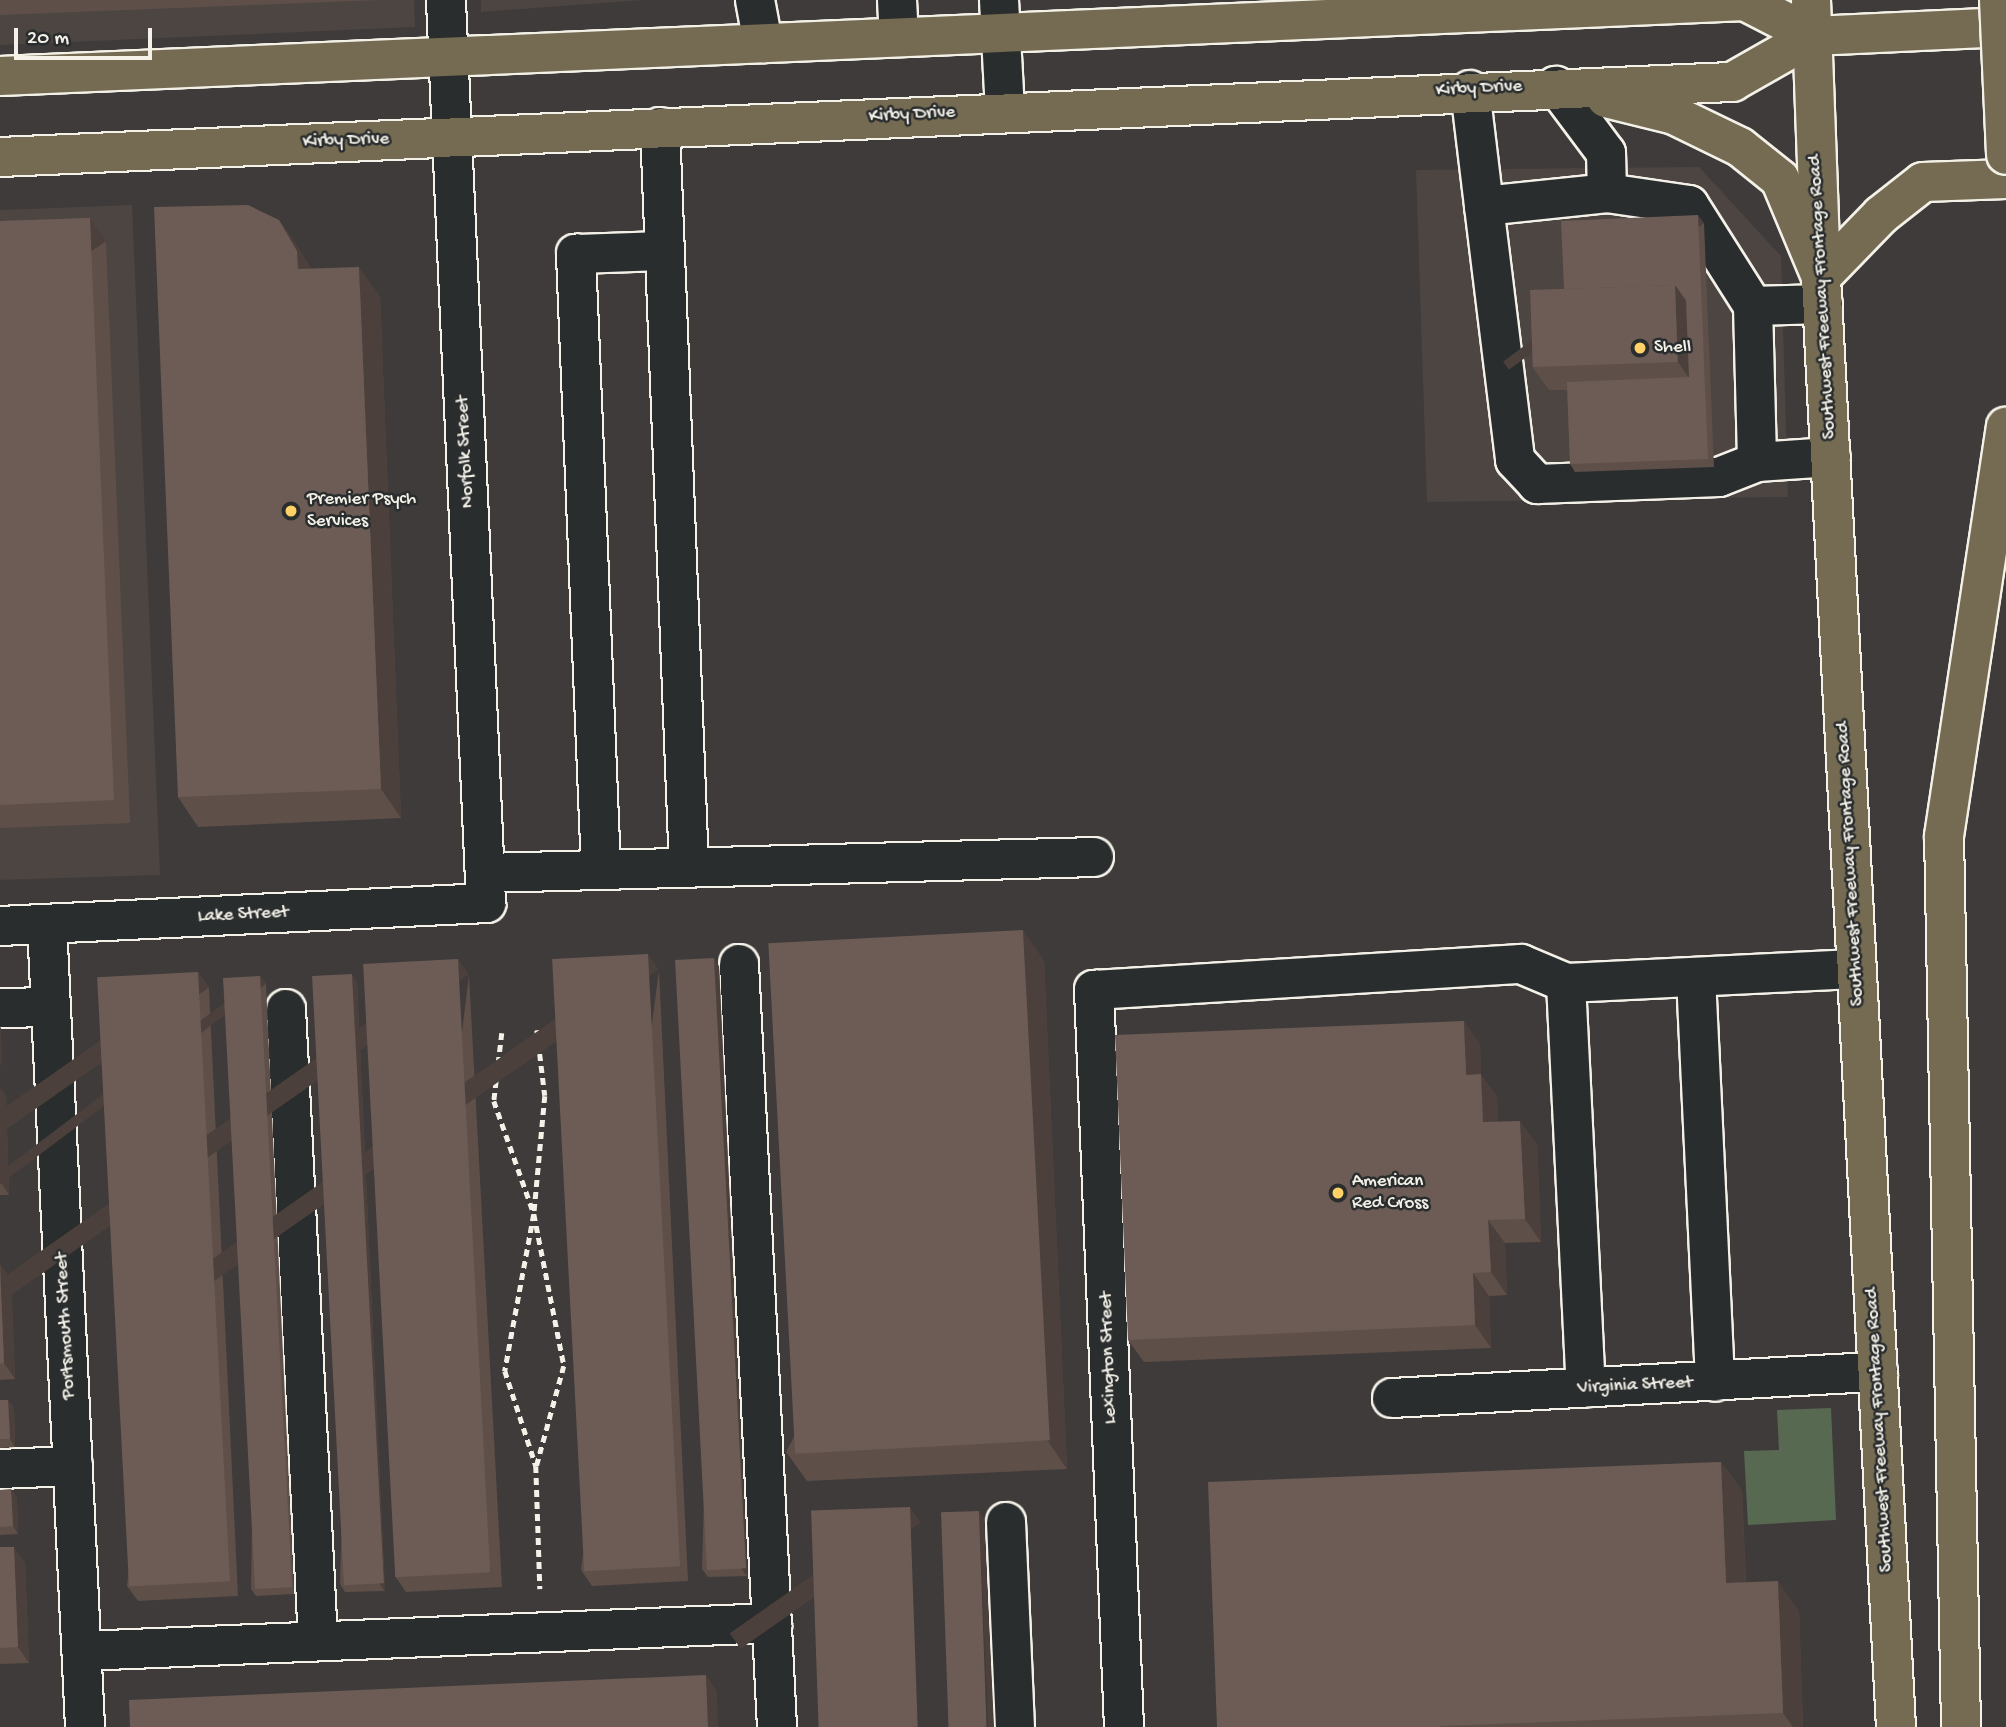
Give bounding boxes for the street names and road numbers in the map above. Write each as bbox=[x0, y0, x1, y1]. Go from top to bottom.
street label: Kirby Drive bbox=[1435, 75, 1523, 103]
street label: Kirby Drive bbox=[868, 101, 956, 129]
street label: Kirby Drive bbox=[302, 128, 390, 154]
street label: Southwest Freeway Frontage Road bbox=[1804, 154, 1842, 440]
street label: Norfolk Street bbox=[452, 395, 480, 509]
street label: Southwest Freeway Frontage Road bbox=[1832, 721, 1870, 1007]
street label: Lake Street bbox=[197, 901, 289, 929]
street label: Portsmouth Street bbox=[51, 1252, 81, 1400]
street label: Southwest Freeway Frontage Road bbox=[1861, 1287, 1899, 1573]
street label: Lexington Street bbox=[1095, 1291, 1123, 1425]
street label: Virginia Street bbox=[1577, 1372, 1693, 1400]

